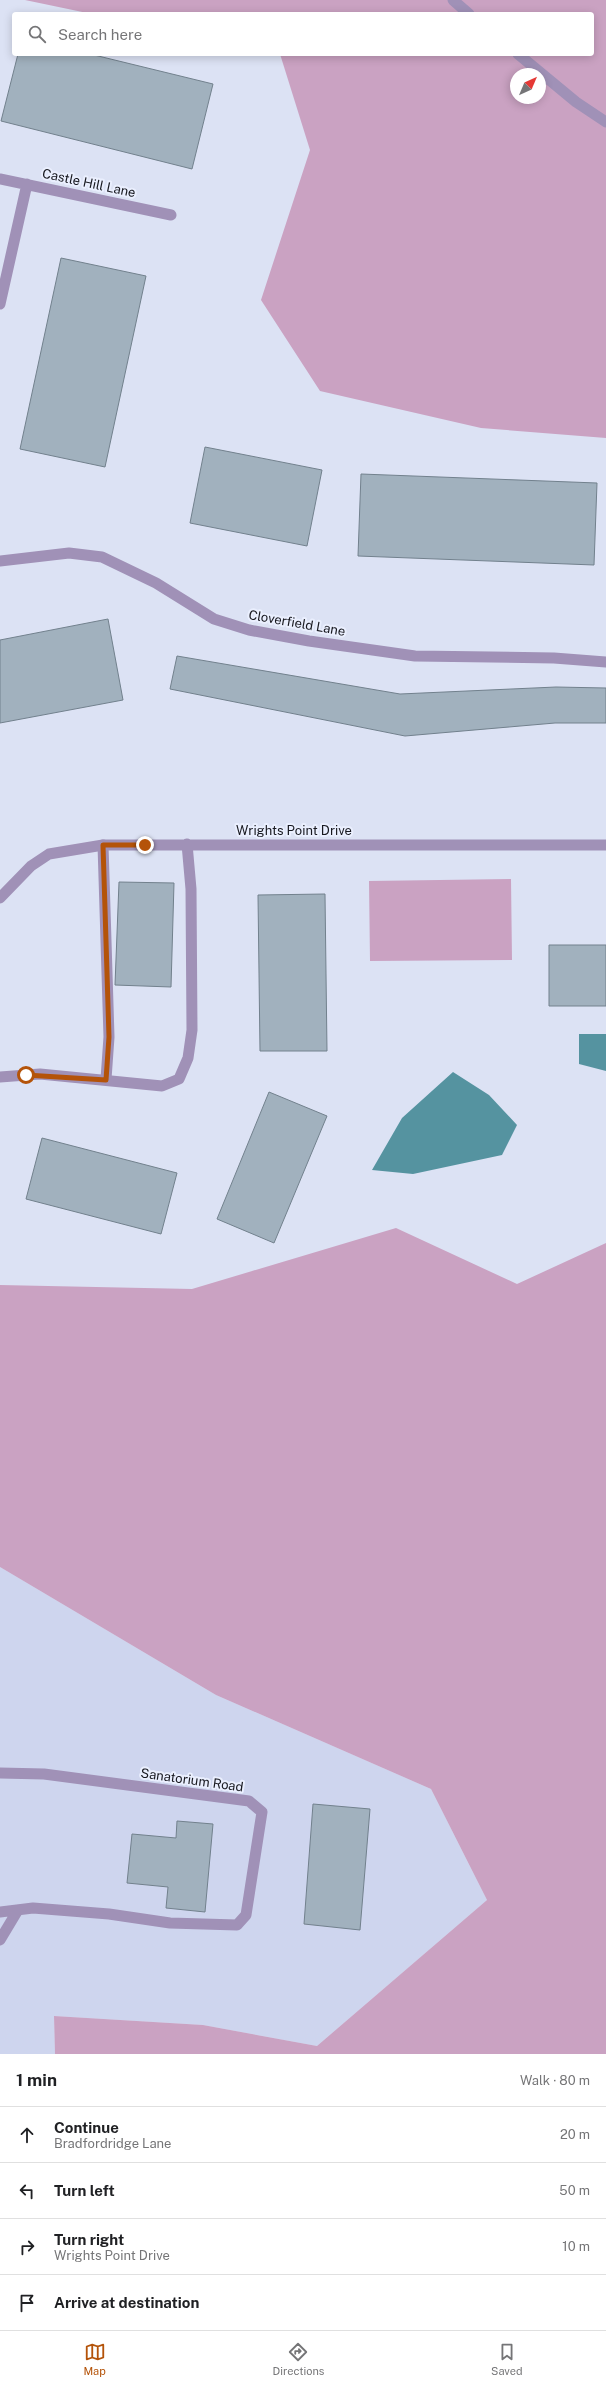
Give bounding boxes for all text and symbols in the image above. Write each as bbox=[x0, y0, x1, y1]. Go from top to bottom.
search box bbox=[12, 12, 594, 56]
icon: search bbox=[26, 23, 48, 45]
text: Search here bbox=[58, 26, 142, 43]
north arrow bbox=[510, 68, 546, 104]
street label: Castle Hill Lane bbox=[41, 166, 137, 200]
street label: Cloverfield Lane bbox=[247, 607, 347, 639]
street label: Wrights Point Drive bbox=[236, 823, 352, 838]
route end bbox=[136, 836, 154, 854]
route start bbox=[17, 1066, 35, 1084]
street label: Sanatorium Road bbox=[140, 1765, 244, 1795]
text: 1 min bbox=[16, 2070, 57, 2090]
text: Walk · 80 m bbox=[520, 2073, 590, 2088]
text: Continue bbox=[54, 2119, 119, 2136]
icon: ahead bbox=[16, 2124, 38, 2146]
text: 20 m bbox=[560, 2127, 590, 2142]
text: Bradfordridge Lane bbox=[54, 2136, 171, 2151]
icon: left bbox=[16, 2180, 38, 2202]
text: Turn left bbox=[54, 2182, 115, 2199]
text: 50 m bbox=[559, 2183, 590, 2198]
text: Turn right bbox=[54, 2231, 124, 2248]
icon: right bbox=[16, 2236, 38, 2258]
text: 10 m bbox=[562, 2239, 590, 2254]
text: Wrights Point Drive bbox=[54, 2248, 170, 2263]
icon: arrive bbox=[16, 2292, 38, 2314]
text: Arrive at destination bbox=[54, 2294, 199, 2311]
tab: Map bbox=[83, 2341, 106, 2377]
tab: Directions bbox=[273, 2341, 324, 2377]
tab: Saved bbox=[491, 2341, 523, 2377]

